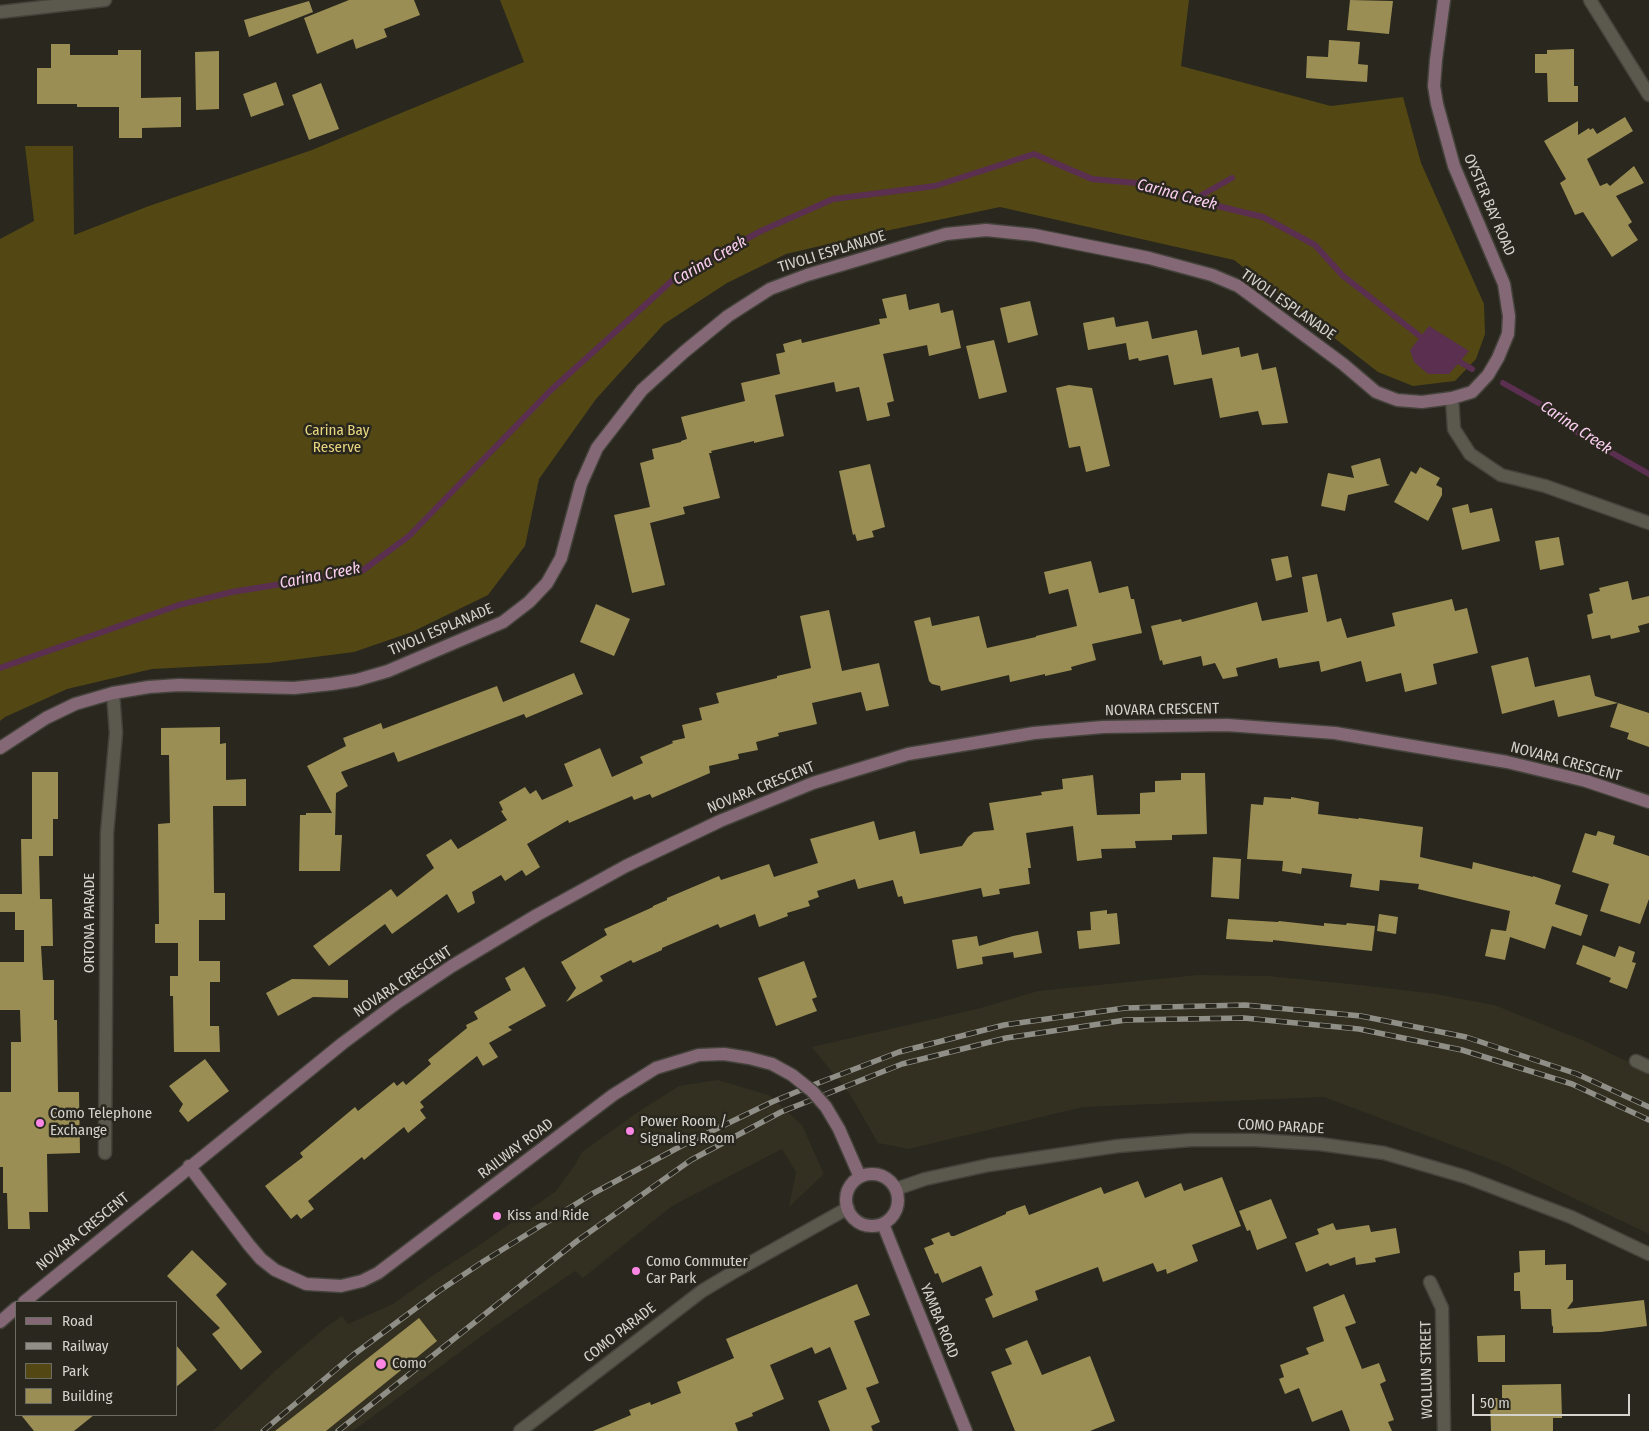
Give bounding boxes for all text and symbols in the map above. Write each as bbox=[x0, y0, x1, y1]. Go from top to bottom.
street label: OYSTER BAY ROAD bbox=[1459, 151, 1519, 259]
water label: Carina Creek bbox=[1135, 175, 1219, 215]
street label: TIVOLI ESPLANADE bbox=[776, 227, 888, 277]
water label: Carina Creek bbox=[670, 232, 750, 290]
street label: TIVOLI ESPLANADE bbox=[1237, 266, 1339, 344]
water label: Carina Creek bbox=[1537, 397, 1615, 459]
park label: Carina Bay Reserve bbox=[305, 422, 369, 457]
water label: Carina Creek bbox=[278, 559, 362, 593]
street label: TIVOLI ESPLANADE bbox=[386, 600, 496, 660]
street label: NOVARA CRESCENT bbox=[1105, 700, 1219, 720]
street label: NOVARA CRESCENT bbox=[1509, 739, 1623, 785]
street label: NOVARA CRESCENT bbox=[705, 758, 817, 818]
street label: ORTONA PARADE bbox=[81, 873, 99, 973]
street label: NOVARA CRESCENT bbox=[351, 943, 455, 1021]
place label: Como Telephone Exchange bbox=[50, 1105, 152, 1140]
place label: Power Room / Signaling Room bbox=[640, 1113, 735, 1148]
street label: RAILWAY ROAD bbox=[475, 1115, 557, 1183]
street label: COMO PARADE bbox=[1237, 1116, 1325, 1138]
marker: Como Telephone Exchange bbox=[34, 1117, 46, 1129]
marker: Power Room / Signaling Room bbox=[624, 1125, 636, 1137]
street label: NOVARA CRESCENT bbox=[33, 1189, 133, 1275]
place label: Kiss and Ride bbox=[507, 1207, 589, 1225]
marker: Kiss and Ride bbox=[491, 1210, 503, 1222]
place label: Como Commuter Car Park bbox=[646, 1253, 748, 1288]
marker: Como Commuter Car Park bbox=[630, 1265, 642, 1277]
street label: YAMBA ROAD bbox=[916, 1281, 962, 1361]
street label: COMO PARADE bbox=[580, 1299, 660, 1367]
legend bbox=[15, 1301, 178, 1416]
text: Road bbox=[62, 1312, 93, 1330]
street label: WOLLUN STREET bbox=[1417, 1321, 1437, 1419]
text: Railway bbox=[62, 1337, 109, 1355]
place label: Como bbox=[392, 1355, 427, 1373]
marker: Como bbox=[374, 1357, 388, 1371]
text: Park bbox=[62, 1362, 89, 1380]
scale bar bbox=[1474, 1384, 1632, 1416]
text: Building bbox=[62, 1387, 113, 1405]
text: 50 m bbox=[1480, 1394, 1510, 1412]

